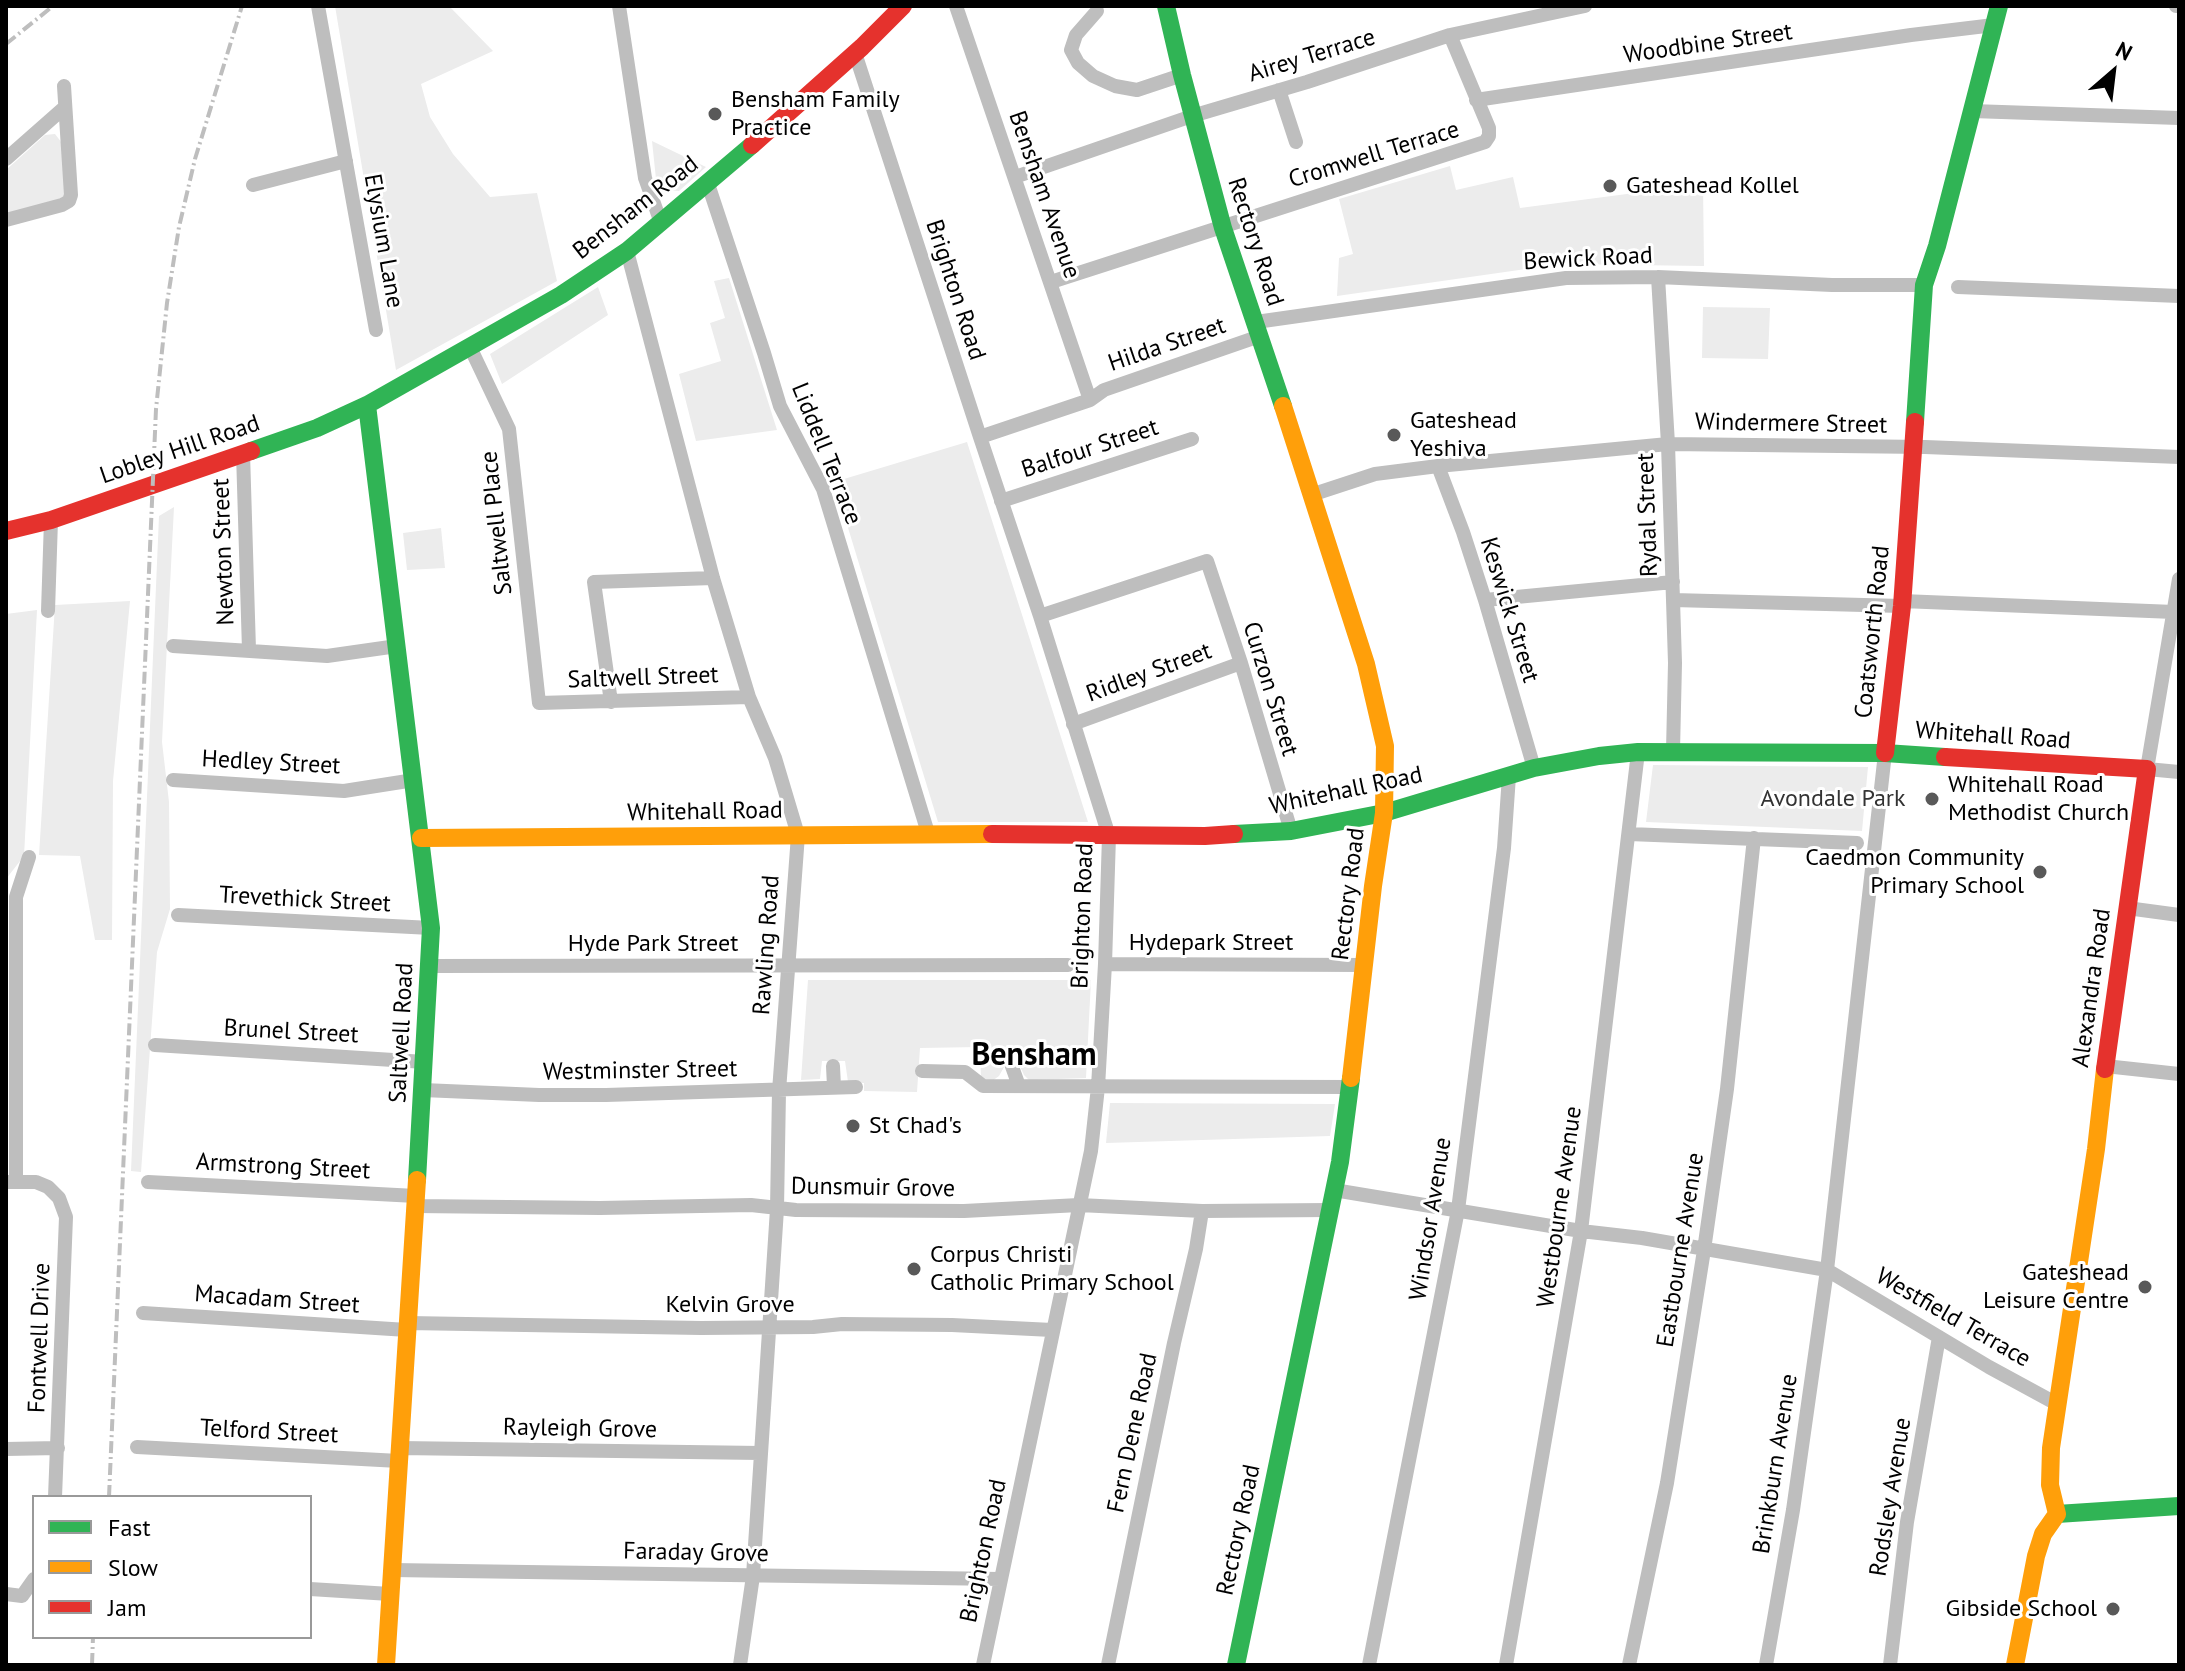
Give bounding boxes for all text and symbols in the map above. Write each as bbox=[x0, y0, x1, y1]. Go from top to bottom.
street label: Woodbine Street bbox=[1622, 18, 1794, 70]
street label: Airey Terrace bbox=[1245, 23, 1379, 89]
north arrow bbox=[2073, 32, 2153, 112]
text: N bbox=[2111, 35, 2137, 67]
place label: Bensham Family Practice bbox=[731, 86, 900, 142]
marker: Bensham Family Practice bbox=[706, 105, 724, 123]
street label: Bensham Avenue bbox=[1002, 107, 1086, 283]
street label: Cromwell Terrace bbox=[1285, 115, 1463, 195]
street label: Bensham Road bbox=[568, 150, 704, 266]
street label: Elysium Lane bbox=[357, 172, 409, 310]
place label: Gateshead Kollel bbox=[1626, 172, 1799, 200]
street label: Rectory Road bbox=[1221, 174, 1289, 310]
marker: Gateshead Kollel bbox=[1601, 177, 1619, 195]
street label: Brighton Road bbox=[919, 216, 991, 364]
street label: Bewick Road bbox=[1523, 241, 1653, 277]
street label: Hilda Street bbox=[1105, 312, 1229, 378]
street label: Liddell Terrace bbox=[784, 379, 868, 529]
place label: Gateshead Yeshiva bbox=[1410, 407, 1517, 463]
street label: Windermere Street bbox=[1695, 408, 1887, 440]
street label: Lobley Hill Road bbox=[96, 409, 264, 491]
street label: Balfour Street bbox=[1018, 413, 1162, 485]
marker: Gateshead Yeshiva bbox=[1385, 426, 1403, 444]
street label: Saltwell Place bbox=[475, 450, 519, 596]
street label: Rydal Street bbox=[1631, 452, 1665, 578]
street label: Newton Street bbox=[207, 478, 241, 626]
street label: Keswick Street bbox=[1473, 534, 1545, 686]
street label: Coatsworth Road bbox=[1850, 544, 1896, 720]
street label: Curzon Street bbox=[1236, 619, 1304, 759]
street label: Ridley Street bbox=[1082, 637, 1216, 709]
street label: Saltwell Street bbox=[567, 661, 719, 695]
street label: Whitehall Road bbox=[1914, 716, 2072, 756]
street label: Hedley Street bbox=[201, 745, 341, 781]
street label: Whitehall Road bbox=[1267, 761, 1425, 821]
place label: Whitehall Road Methodist Church bbox=[1948, 771, 2129, 827]
park label: Avondale Park bbox=[1760, 785, 1906, 813]
marker: Whitehall Road Methodist Church bbox=[1923, 790, 1941, 808]
street label: Whitehall Road bbox=[627, 796, 783, 828]
street label: Rectory Road bbox=[1327, 826, 1371, 962]
street label: Brighton Road bbox=[1066, 843, 1100, 989]
place label: Caedmon Community Primary School bbox=[1805, 844, 2024, 900]
marker: Caedmon Community Primary School bbox=[2031, 863, 2049, 881]
street label: Rawling Road bbox=[748, 874, 786, 1016]
street label: Trevethick Street bbox=[218, 881, 392, 919]
street label: Alexandra Road bbox=[2067, 907, 2117, 1069]
street label: Hydepark Street bbox=[1129, 929, 1293, 957]
street label: Hyde Park Street bbox=[568, 930, 738, 958]
street label: Saltwell Road bbox=[384, 962, 420, 1104]
street label: Brunel Street bbox=[223, 1014, 359, 1050]
district label: Bensham bbox=[971, 1037, 1097, 1075]
street label: Westminster Street bbox=[543, 1055, 737, 1087]
street label: Westbourne Avenue bbox=[1532, 1105, 1588, 1309]
place label: St Chad's bbox=[869, 1112, 962, 1140]
marker: St Chad's bbox=[844, 1117, 862, 1135]
street label: Windsor Avenue bbox=[1404, 1135, 1458, 1303]
street label: Armstrong Street bbox=[195, 1148, 371, 1186]
street label: Eastbourne Avenue bbox=[1651, 1151, 1711, 1349]
street label: Dunsmuir Grove bbox=[791, 1172, 955, 1204]
place label: Corpus Christi Catholic Primary School bbox=[930, 1241, 1174, 1297]
place label: Gateshead Leisure Centre bbox=[1983, 1259, 2129, 1315]
marker: Corpus Christi Catholic Primary School bbox=[905, 1260, 923, 1278]
street label: Fontwell Drive bbox=[23, 1262, 57, 1414]
street label: Westfield Terrace bbox=[1870, 1262, 2036, 1374]
marker: Gateshead Leisure Centre bbox=[2136, 1278, 2154, 1296]
street label: Macadam Street bbox=[193, 1280, 361, 1320]
street label: Kelvin Grove bbox=[665, 1291, 795, 1319]
street label: Fern Dene Road bbox=[1102, 1350, 1164, 1516]
street label: Brinkburn Avenue bbox=[1748, 1372, 1804, 1556]
street label: Rayleigh Grove bbox=[503, 1413, 657, 1445]
street label: Telford Street bbox=[199, 1414, 339, 1450]
street label: Rodsley Avenue bbox=[1864, 1416, 1918, 1578]
street label: Rectory Road bbox=[1211, 1462, 1267, 1598]
street label: Brighton Road bbox=[955, 1477, 1013, 1625]
legend bbox=[32, 1495, 312, 1639]
text: Fast bbox=[108, 1512, 151, 1543]
street label: Faraday Grove bbox=[623, 1537, 769, 1569]
text: Slow bbox=[108, 1552, 158, 1583]
text: Jam bbox=[108, 1592, 146, 1623]
place label: Gibside School bbox=[1945, 1595, 2097, 1623]
marker: Gibside School bbox=[2104, 1600, 2122, 1618]

